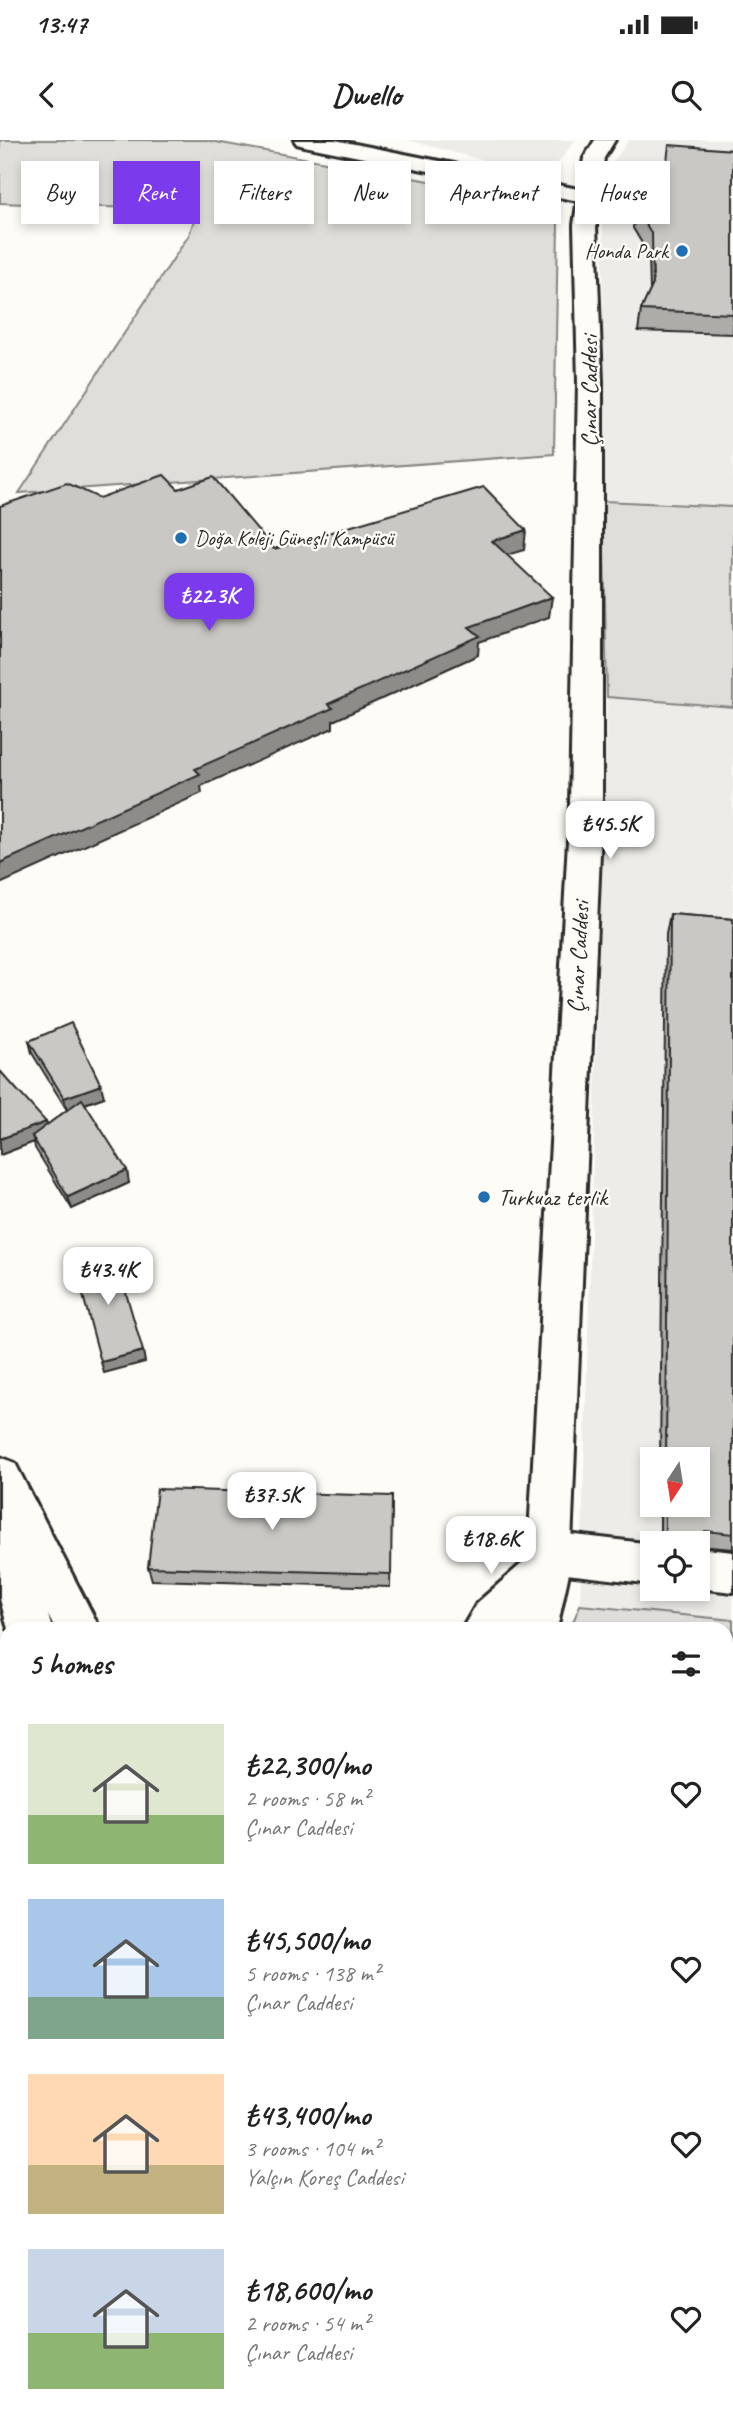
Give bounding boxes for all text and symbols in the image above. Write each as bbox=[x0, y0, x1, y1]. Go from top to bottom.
text: 13:47 bbox=[35, 8, 87, 41]
text: Dwello bbox=[332, 74, 401, 115]
icon: back bbox=[28, 76, 66, 114]
icon: search bbox=[667, 76, 705, 114]
chip: Buy bbox=[21, 161, 99, 224]
chip: Rent bbox=[113, 161, 200, 224]
chip: Filters bbox=[214, 161, 314, 224]
chip: New bbox=[328, 161, 411, 224]
chip: Apartment bbox=[425, 161, 561, 224]
chip: House bbox=[575, 161, 670, 224]
place label: Honda Park bbox=[585, 238, 670, 264]
marker: Honda Park bbox=[674, 243, 690, 259]
street label: Çınar Caddesi bbox=[574, 332, 604, 447]
place label: Doğa Koleji Güneşli Kampüsü bbox=[195, 525, 395, 551]
marker: Doğa Koleji Güneşli Kampüsü bbox=[173, 530, 189, 546]
pin: ₺22.3K bbox=[152, 574, 266, 633]
text: ₺22.3K bbox=[180, 581, 238, 610]
pin: ₺45.5K bbox=[553, 802, 667, 861]
text: ₺45.5K bbox=[582, 809, 638, 838]
street label: Çınar Caddesi bbox=[560, 898, 596, 1014]
place label: Turkuaz terlik bbox=[498, 1182, 609, 1212]
marker: Turkuaz terlik bbox=[476, 1189, 492, 1205]
pin: ₺43.4K bbox=[51, 1248, 165, 1307]
text: ₺43.4K bbox=[79, 1255, 137, 1284]
north arrow bbox=[640, 1447, 710, 1517]
map controls bbox=[640, 1447, 710, 1601]
pin: ₺37.5K bbox=[215, 1472, 329, 1532]
text: ₺37.5K bbox=[243, 1480, 301, 1509]
pin: ₺18.6K bbox=[434, 1516, 548, 1576]
text: ₺18.6K bbox=[462, 1524, 520, 1553]
button: locate bbox=[640, 1531, 710, 1601]
text: 5 homes bbox=[28, 1645, 112, 1683]
icon: filters bbox=[667, 1645, 705, 1683]
text: ₺22,300/mo bbox=[245, 1746, 370, 1784]
icon: home bbox=[84, 1752, 168, 1836]
icon: heart bbox=[667, 1775, 705, 1813]
text: 2 rooms · 58 m² bbox=[245, 1784, 369, 1813]
text: Çınar Caddesi bbox=[245, 1813, 352, 1842]
text: ₺45,500/mo bbox=[245, 1921, 369, 1959]
icon: home bbox=[84, 1927, 168, 2011]
icon: heart bbox=[667, 1950, 705, 1988]
text: 5 rooms · 138 m² bbox=[245, 1959, 380, 1988]
text: Çınar Caddesi bbox=[245, 1988, 352, 2017]
text: ₺43,400/mo bbox=[245, 2096, 370, 2134]
icon: home bbox=[84, 2102, 168, 2186]
icon: heart bbox=[667, 2125, 705, 2163]
text: 3 rooms · 104 m² bbox=[245, 2134, 380, 2163]
text: Yalçın Koreş Caddesi bbox=[245, 2163, 404, 2192]
text: ₺18,600/mo bbox=[245, 2271, 371, 2309]
icon: home bbox=[84, 2277, 168, 2361]
icon: heart bbox=[667, 2300, 705, 2338]
text: 2 rooms · 54 m² bbox=[245, 2309, 369, 2338]
text: Çınar Caddesi bbox=[245, 2338, 352, 2367]

